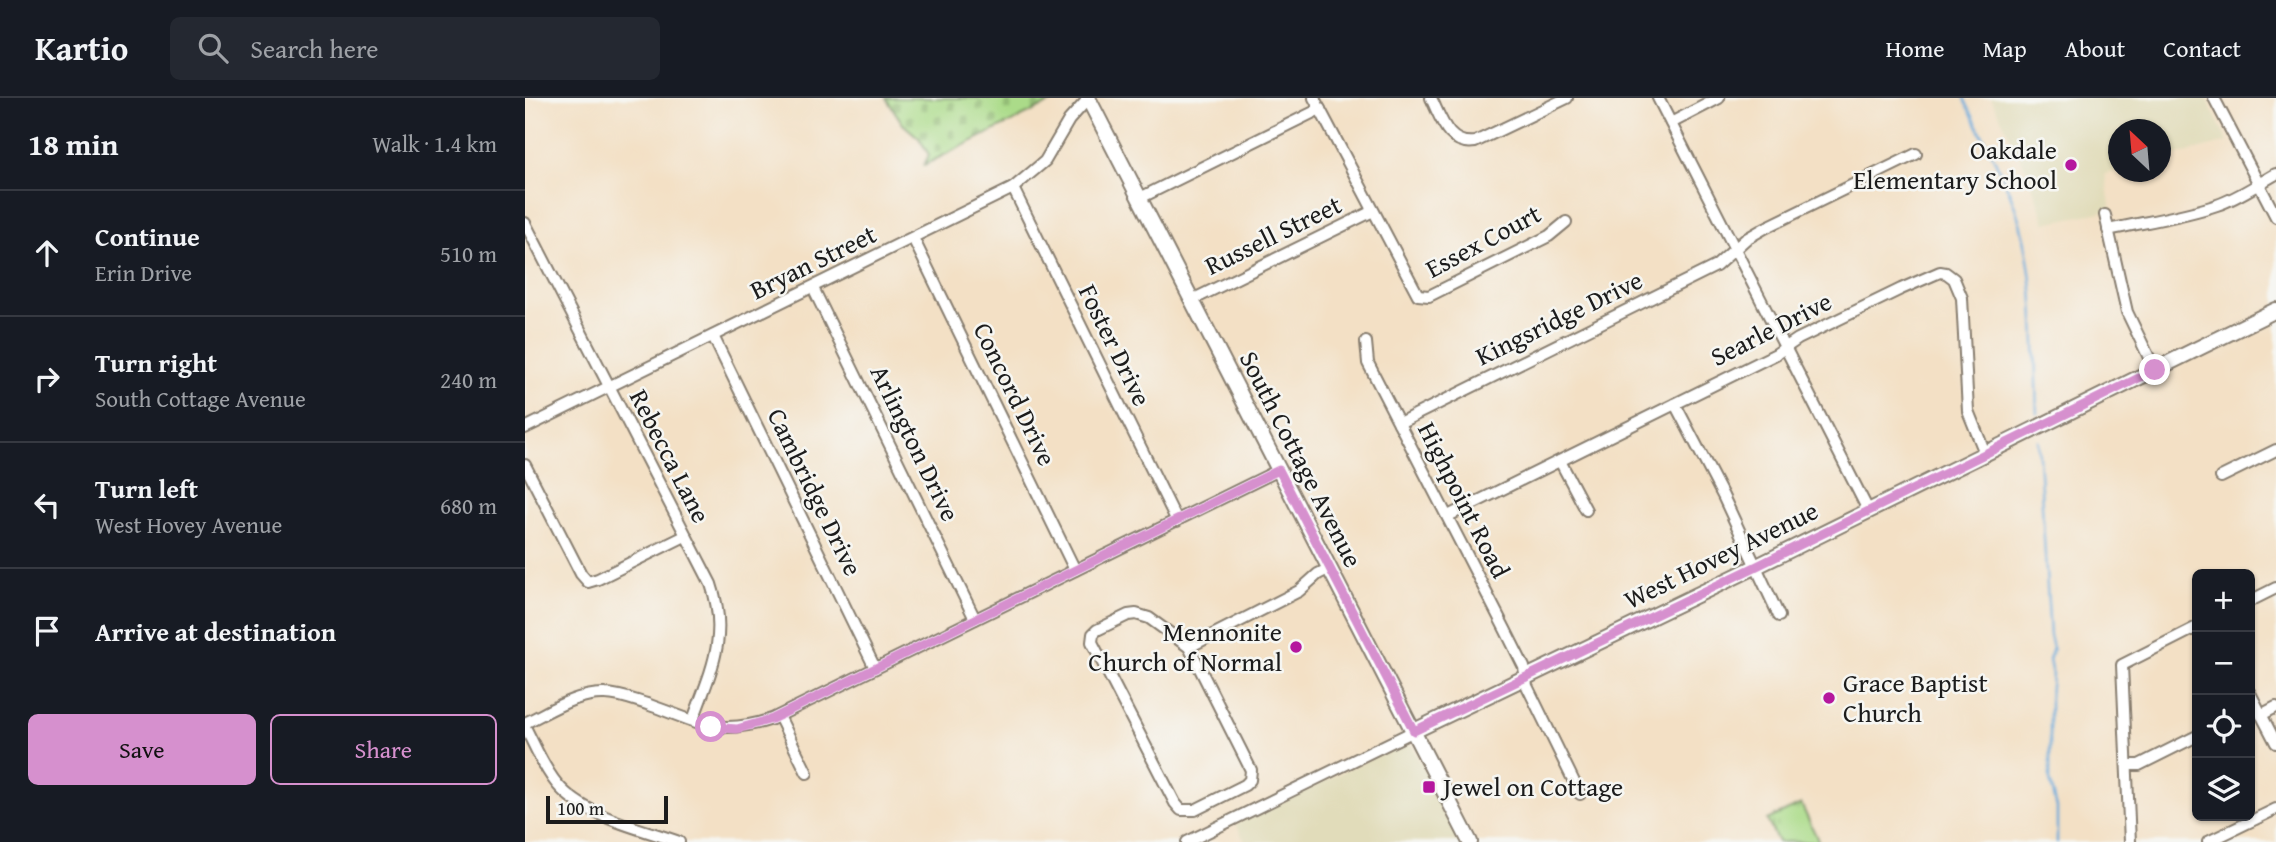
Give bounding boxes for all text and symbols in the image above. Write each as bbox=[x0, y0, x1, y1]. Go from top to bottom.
search box bbox=[170, 17, 660, 80]
text: Kartio bbox=[35, 24, 128, 72]
icon: search bbox=[194, 29, 232, 67]
text: Search here bbox=[250, 29, 379, 68]
text: Home bbox=[1886, 31, 1945, 66]
text: Map bbox=[1983, 31, 2027, 66]
text: About bbox=[2065, 31, 2125, 66]
text: Contact bbox=[2163, 31, 2241, 66]
north arrow bbox=[2108, 119, 2171, 182]
text: 18 min bbox=[28, 122, 118, 166]
text: Walk · 1.4 km bbox=[372, 127, 497, 160]
place label: Oakdale Elementary School bbox=[1853, 130, 2057, 199]
marker: Oakdale Elementary School bbox=[2063, 157, 2079, 173]
street label: Russell Street bbox=[1198, 185, 1348, 285]
street label: Essex Court bbox=[1418, 194, 1548, 287]
street label: Bryan Street bbox=[743, 214, 883, 309]
text: Continue bbox=[95, 217, 200, 256]
icon: ahead bbox=[28, 234, 66, 272]
text: 510 m bbox=[440, 237, 497, 270]
text: Erin Drive bbox=[95, 256, 192, 289]
street label: Kingsridge Drive bbox=[1469, 260, 1649, 375]
street label: Foster Drive bbox=[1069, 277, 1162, 412]
street label: Searle Drive bbox=[1703, 281, 1838, 376]
street label: Concord Drive bbox=[964, 315, 1067, 472]
text: Turn right bbox=[95, 343, 217, 382]
street label: South Cottage Avenue bbox=[1230, 344, 1373, 574]
route end bbox=[2139, 354, 2170, 385]
street label: Arlington Drive bbox=[861, 358, 970, 528]
icon: right bbox=[28, 360, 66, 398]
text: 240 m bbox=[440, 363, 497, 396]
text: South Cottage Avenue bbox=[95, 382, 306, 415]
street label: Rebecca Lane bbox=[620, 382, 721, 530]
street label: Cambridge Drive bbox=[758, 401, 873, 582]
street label: Highpoint Road bbox=[1408, 415, 1521, 585]
text: Turn left bbox=[95, 469, 198, 508]
icon: left bbox=[28, 486, 66, 524]
text: 680 m bbox=[440, 489, 497, 522]
street label: West Hovey Avenue bbox=[1617, 491, 1824, 618]
text: West Hovey Avenue bbox=[95, 508, 282, 541]
map controls bbox=[2192, 569, 2255, 821]
button: + bbox=[2192, 569, 2255, 632]
icon: arrive bbox=[28, 612, 66, 650]
text: Arrive at destination bbox=[95, 612, 336, 651]
place label: Mennonite Church of Normal bbox=[1088, 612, 1282, 681]
button: − bbox=[2192, 632, 2255, 695]
marker: Mennonite Church of Normal bbox=[1288, 639, 1304, 655]
place label: Grace Baptist Church bbox=[1843, 663, 1988, 732]
marker: Grace Baptist Church bbox=[1821, 690, 1837, 706]
button: locate bbox=[2192, 695, 2255, 758]
route start bbox=[695, 711, 726, 742]
button: Save bbox=[28, 714, 256, 785]
button: Share bbox=[270, 714, 497, 785]
button: layers bbox=[2192, 758, 2255, 821]
place label: Jewel on Cottage bbox=[1440, 767, 1623, 806]
marker: Jewel on Cottage bbox=[1421, 779, 1437, 795]
scale bar bbox=[546, 793, 669, 825]
text: 100 m bbox=[557, 794, 604, 822]

